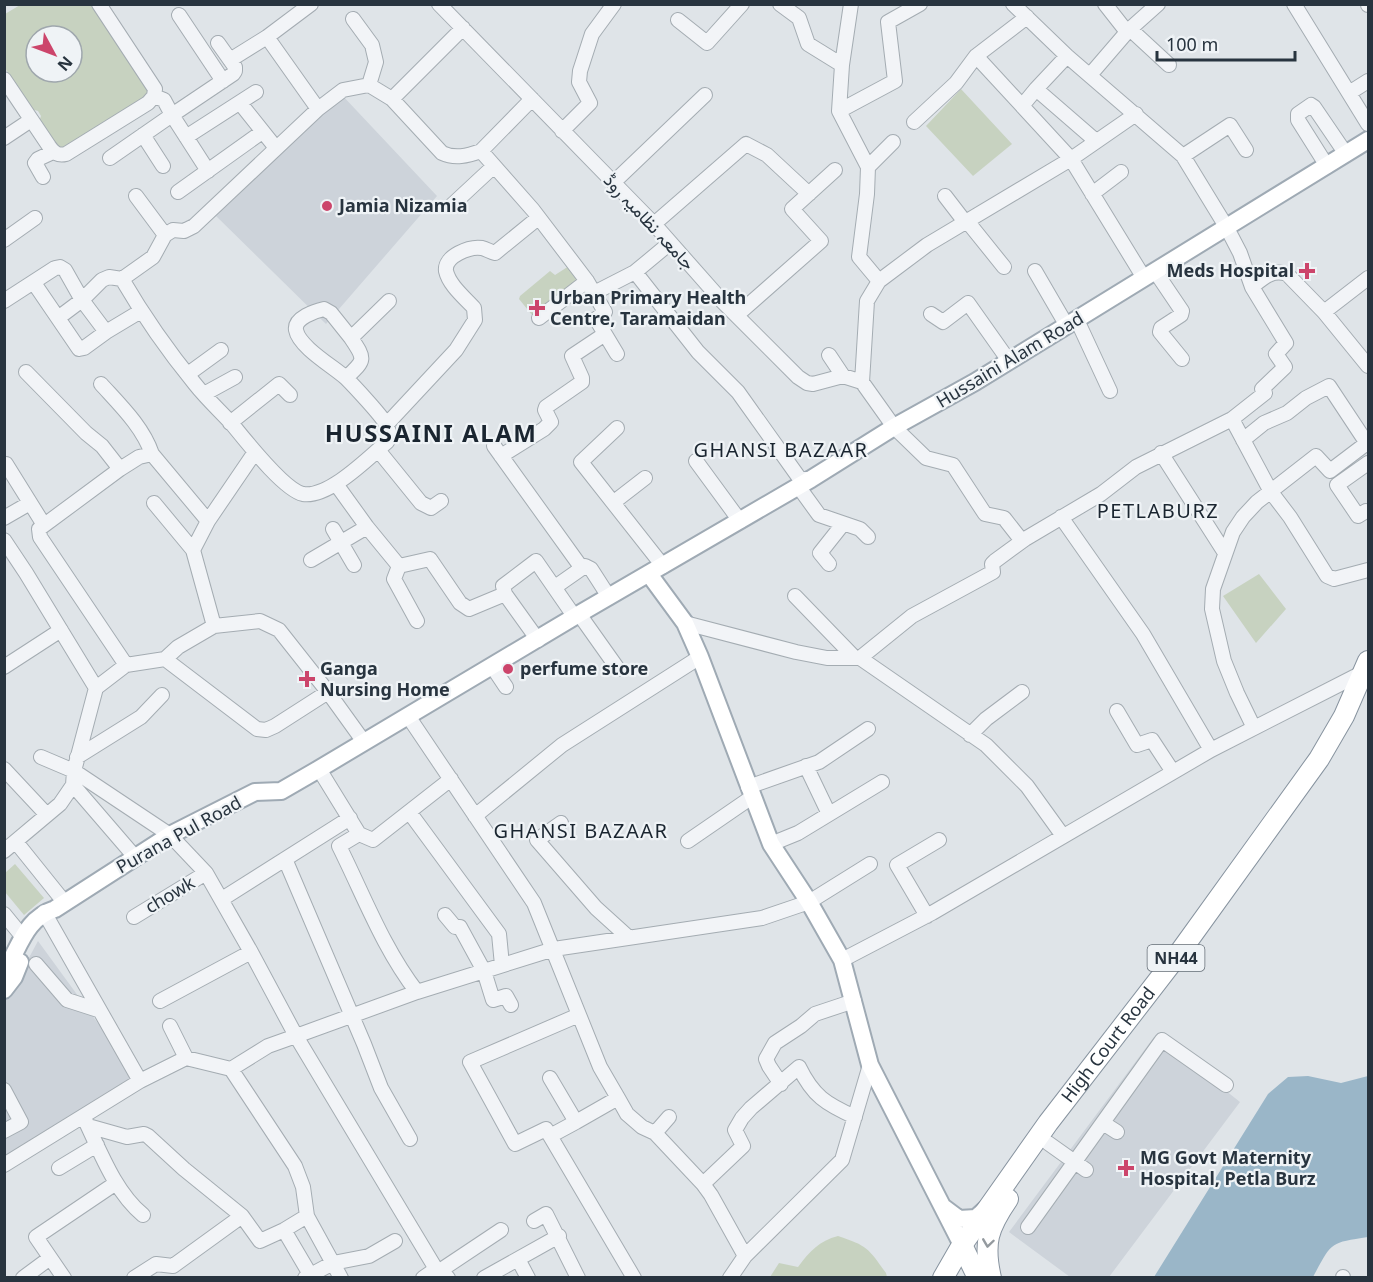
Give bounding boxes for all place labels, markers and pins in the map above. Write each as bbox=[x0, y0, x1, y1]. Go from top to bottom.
place label: Jamia Nizamia bbox=[337, 193, 468, 217]
marker: Jamia Nizamia bbox=[320, 199, 334, 213]
place label: Meds Hospital bbox=[1166, 258, 1294, 282]
marker: Meds Hospital bbox=[1298, 262, 1316, 280]
place label: Urban Primary Health Centre, Taramaidan bbox=[550, 285, 746, 330]
marker: Urban Primary Health Centre, Taramaidan bbox=[528, 299, 546, 317]
place label: Ganga Nursing Home bbox=[320, 656, 450, 701]
place label: perfume store bbox=[520, 656, 648, 680]
marker: perfume store bbox=[501, 662, 515, 676]
marker: Ganga Nursing Home bbox=[298, 670, 316, 688]
place label: MG Govt Maternity Hospital, Petla Burz bbox=[1140, 1145, 1316, 1190]
marker: MG Govt Maternity Hospital, Petla Burz bbox=[1117, 1159, 1135, 1177]

